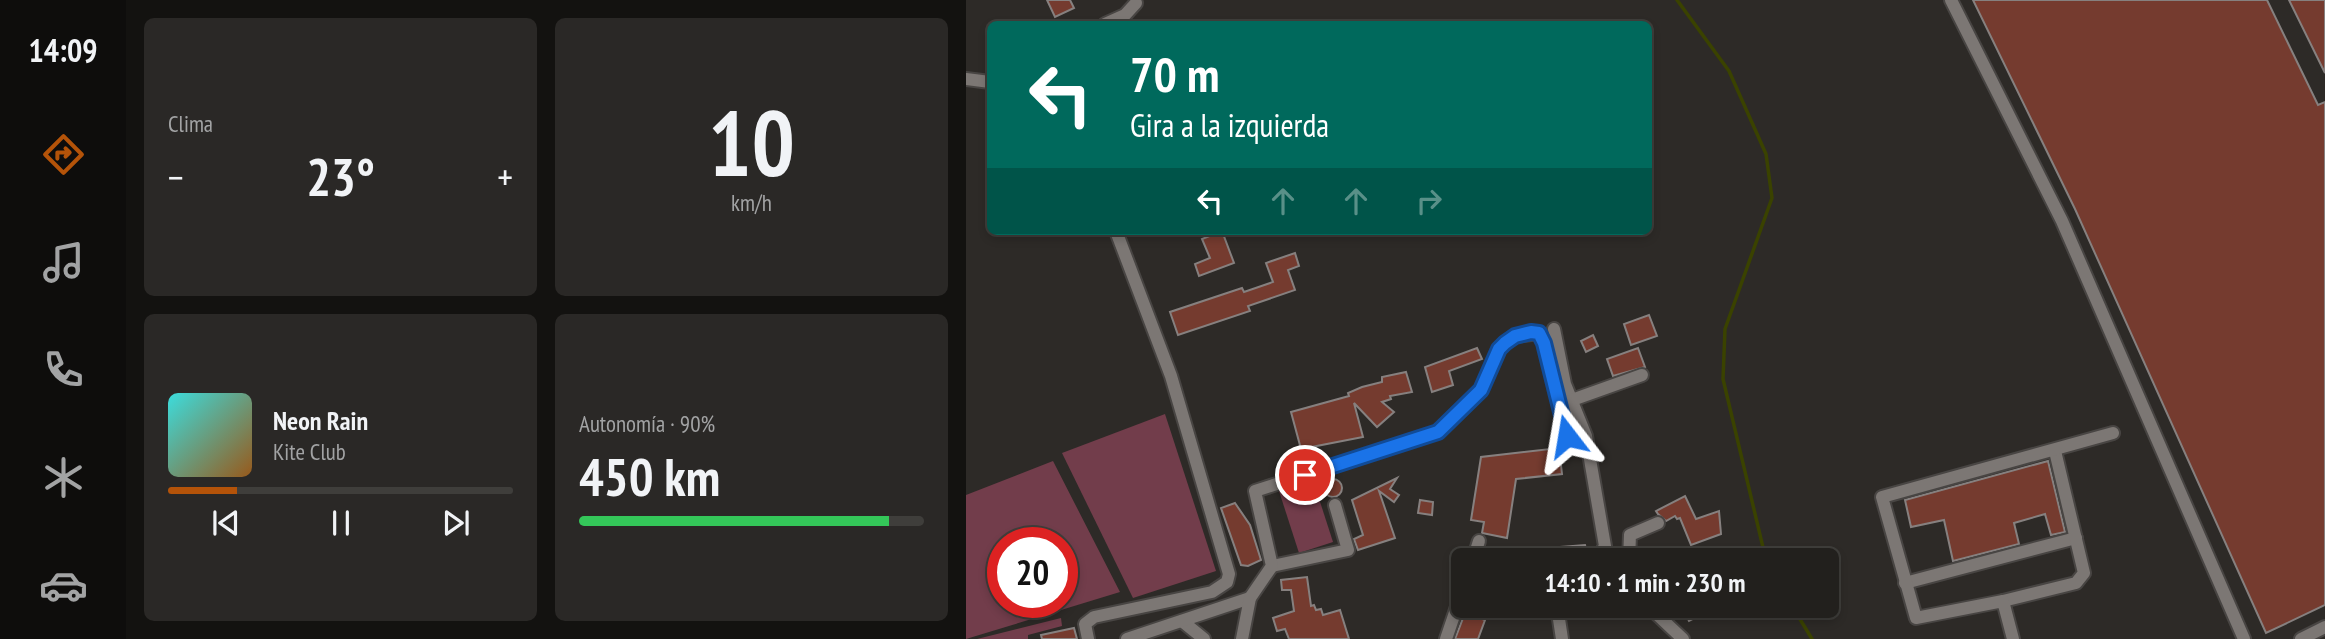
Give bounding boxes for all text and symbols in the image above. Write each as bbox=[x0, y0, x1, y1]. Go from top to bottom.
text: 14:09 bbox=[28, 29, 98, 71]
text: 70 m bbox=[1130, 42, 1219, 106]
icon: left bbox=[1015, 49, 1106, 140]
text: 10 bbox=[708, 83, 795, 201]
text: Gira a la izquierda bbox=[1130, 104, 1329, 146]
text: Clima bbox=[168, 109, 213, 138]
icon: directions bbox=[39, 130, 88, 179]
text: 23° bbox=[306, 143, 375, 210]
text: − bbox=[168, 152, 184, 201]
text: + bbox=[497, 152, 513, 201]
icon: left bbox=[1191, 182, 1229, 220]
icon: ahead bbox=[1264, 182, 1302, 220]
icon: ahead bbox=[1337, 182, 1375, 220]
icon: right bbox=[1410, 182, 1448, 220]
text: km/h bbox=[731, 188, 772, 217]
icon: music bbox=[39, 238, 88, 287]
icon: phone bbox=[39, 345, 88, 394]
position arrow bbox=[1530, 399, 1604, 473]
text: Neon Rain bbox=[273, 404, 368, 437]
text: Autonomía · 90% bbox=[579, 409, 715, 438]
text: Kite Club bbox=[273, 437, 346, 466]
text: 450 km bbox=[579, 443, 720, 510]
pin bbox=[1275, 445, 1335, 505]
icon: climate bbox=[39, 453, 88, 502]
icon: arrive bbox=[1286, 456, 1324, 494]
icon: previous bbox=[207, 504, 245, 542]
icon: pause bbox=[322, 504, 360, 542]
icon: next bbox=[437, 504, 475, 542]
speed limit sign: 20 bbox=[987, 527, 1078, 618]
icon: car bbox=[39, 561, 88, 610]
text: 14:10 · 1 min · 230 m bbox=[1545, 566, 1745, 599]

